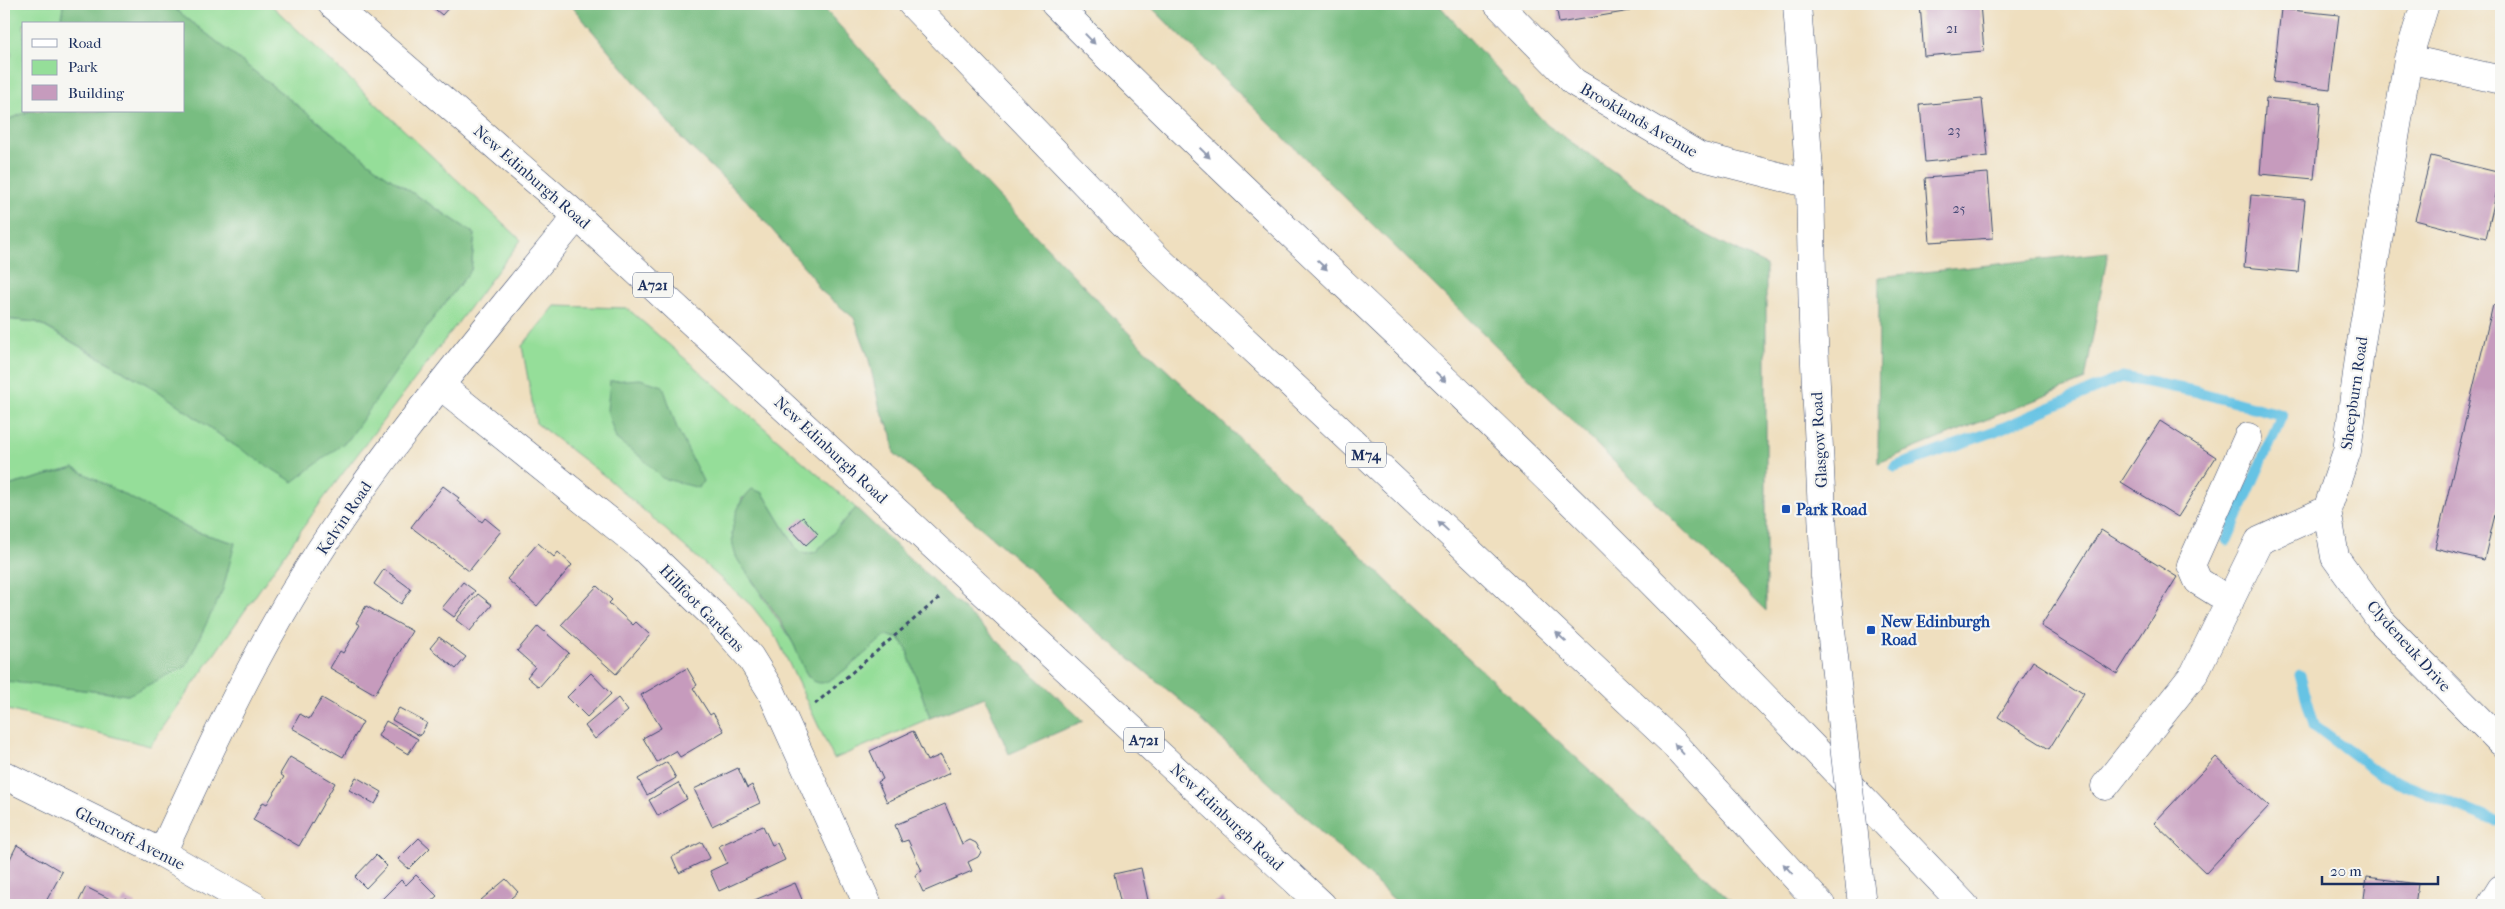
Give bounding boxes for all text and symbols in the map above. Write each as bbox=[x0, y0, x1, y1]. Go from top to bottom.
house number: 21 bbox=[1946, 20, 1958, 37]
legend bbox=[22, 22, 185, 112]
one-way arrow bbox=[1083, 32, 1095, 44]
text: Road bbox=[68, 34, 102, 52]
text: Park bbox=[68, 58, 98, 76]
street label: Brooklands Avenue bbox=[1577, 79, 1701, 161]
text: Building bbox=[68, 84, 125, 102]
street label: New Edinburgh Road bbox=[470, 121, 594, 233]
house number: 23 bbox=[1948, 122, 1960, 139]
one-way arrow bbox=[1199, 147, 1211, 159]
house number: 25 bbox=[1952, 200, 1966, 217]
one-way arrow bbox=[1316, 259, 1328, 271]
road number: A721 bbox=[633, 272, 673, 298]
street label: Sheepburn Road bbox=[2337, 335, 2371, 451]
one-way arrow bbox=[1434, 371, 1446, 383]
street label: Glasgow Road bbox=[1807, 391, 1831, 489]
street label: New Edinburgh Road bbox=[770, 393, 892, 508]
road number: M74 bbox=[1346, 442, 1386, 468]
street label: Kelvin Road bbox=[312, 477, 376, 558]
place label: Park Road bbox=[1796, 500, 1868, 519]
marker: Park Road bbox=[1780, 503, 1792, 515]
one-way arrow bbox=[1437, 520, 1449, 532]
street label: Hillfoot Gardens bbox=[656, 561, 748, 656]
street label: Clydeneuk Drive bbox=[2363, 596, 2455, 696]
place label: New Edinburgh Road bbox=[1881, 612, 1991, 649]
marker: New Edinburgh Road bbox=[1865, 624, 1877, 636]
one-way arrow bbox=[1555, 631, 1567, 643]
road number: A721 bbox=[1124, 728, 1164, 752]
one-way arrow bbox=[1673, 744, 1685, 756]
street label: New Edinburgh Road bbox=[1166, 760, 1288, 875]
street label: Glencroft Avenue bbox=[72, 802, 188, 874]
scale bar bbox=[2322, 854, 2439, 886]
text: 20 m bbox=[2330, 862, 2362, 880]
one-way arrow bbox=[1783, 863, 1794, 876]

